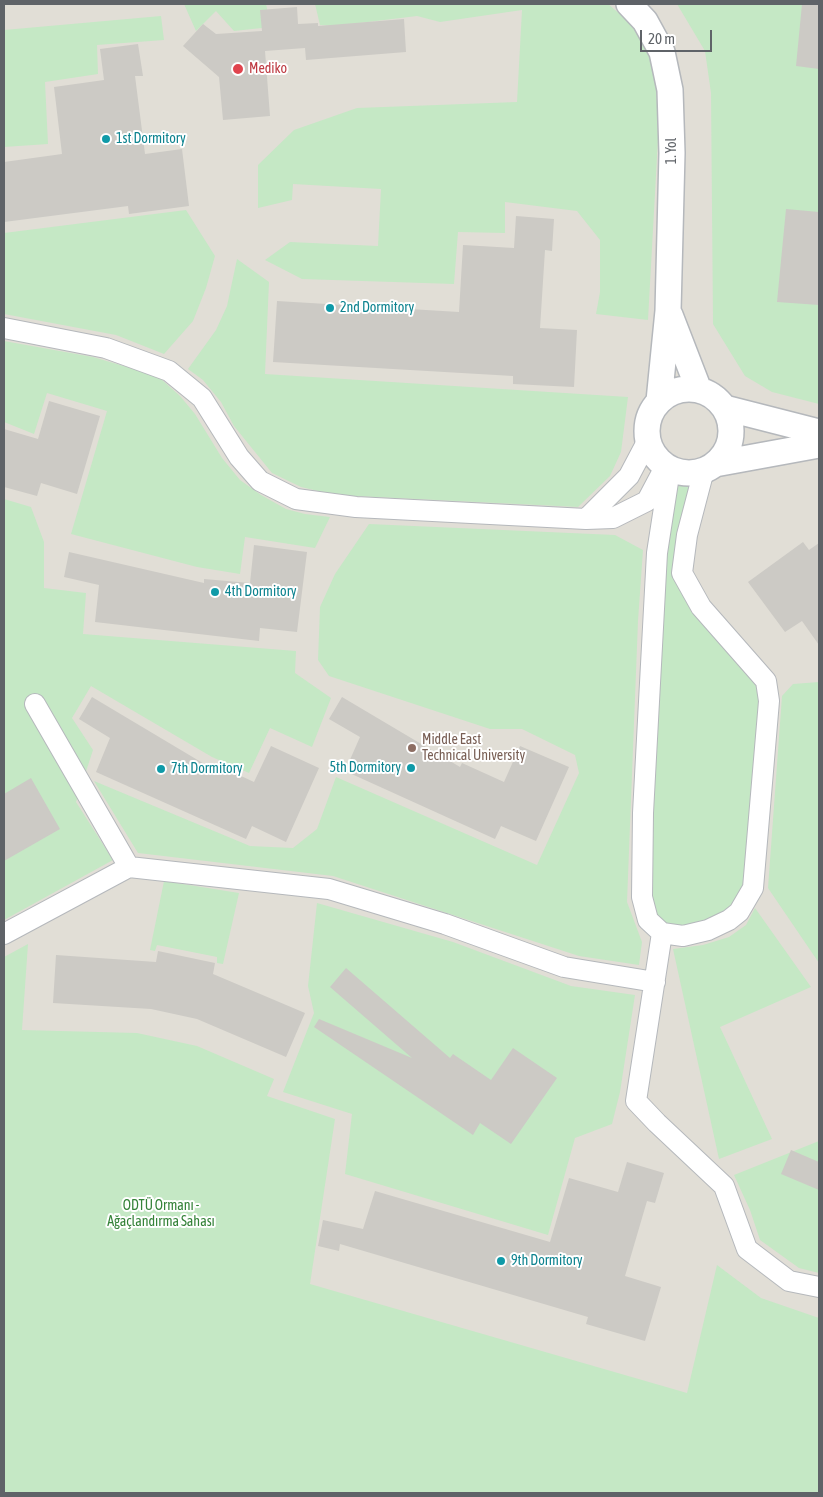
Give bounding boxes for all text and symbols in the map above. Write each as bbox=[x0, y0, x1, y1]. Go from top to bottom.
scale bar bbox=[643, 20, 716, 52]
text: 20 m bbox=[648, 30, 675, 47]
place label: Mediko bbox=[249, 61, 287, 77]
marker: Mediko bbox=[231, 62, 245, 76]
place label: 1st Dormitory bbox=[116, 131, 186, 147]
marker: 1st Dormitory bbox=[100, 133, 112, 145]
street label: 1. Yol bbox=[664, 138, 680, 164]
place label: 2nd Dormitory bbox=[340, 300, 414, 316]
marker: 2nd Dormitory bbox=[324, 302, 336, 314]
place label: 4th Dormitory bbox=[225, 584, 297, 600]
marker: 4th Dormitory bbox=[209, 586, 221, 598]
place label: Middle East Technical University bbox=[422, 732, 525, 764]
marker: Middle East Technical University bbox=[406, 742, 418, 754]
place label: 5th Dormitory bbox=[329, 760, 401, 776]
place label: 7th Dormitory bbox=[171, 761, 243, 777]
marker: 5th Dormitory bbox=[405, 762, 417, 774]
marker: 7th Dormitory bbox=[155, 763, 167, 775]
park label: ODTÜ Ormanı - Ağaçlandırma Sahası bbox=[107, 1198, 215, 1230]
place label: 9th Dormitory bbox=[511, 1253, 583, 1269]
marker: 9th Dormitory bbox=[495, 1255, 507, 1267]

